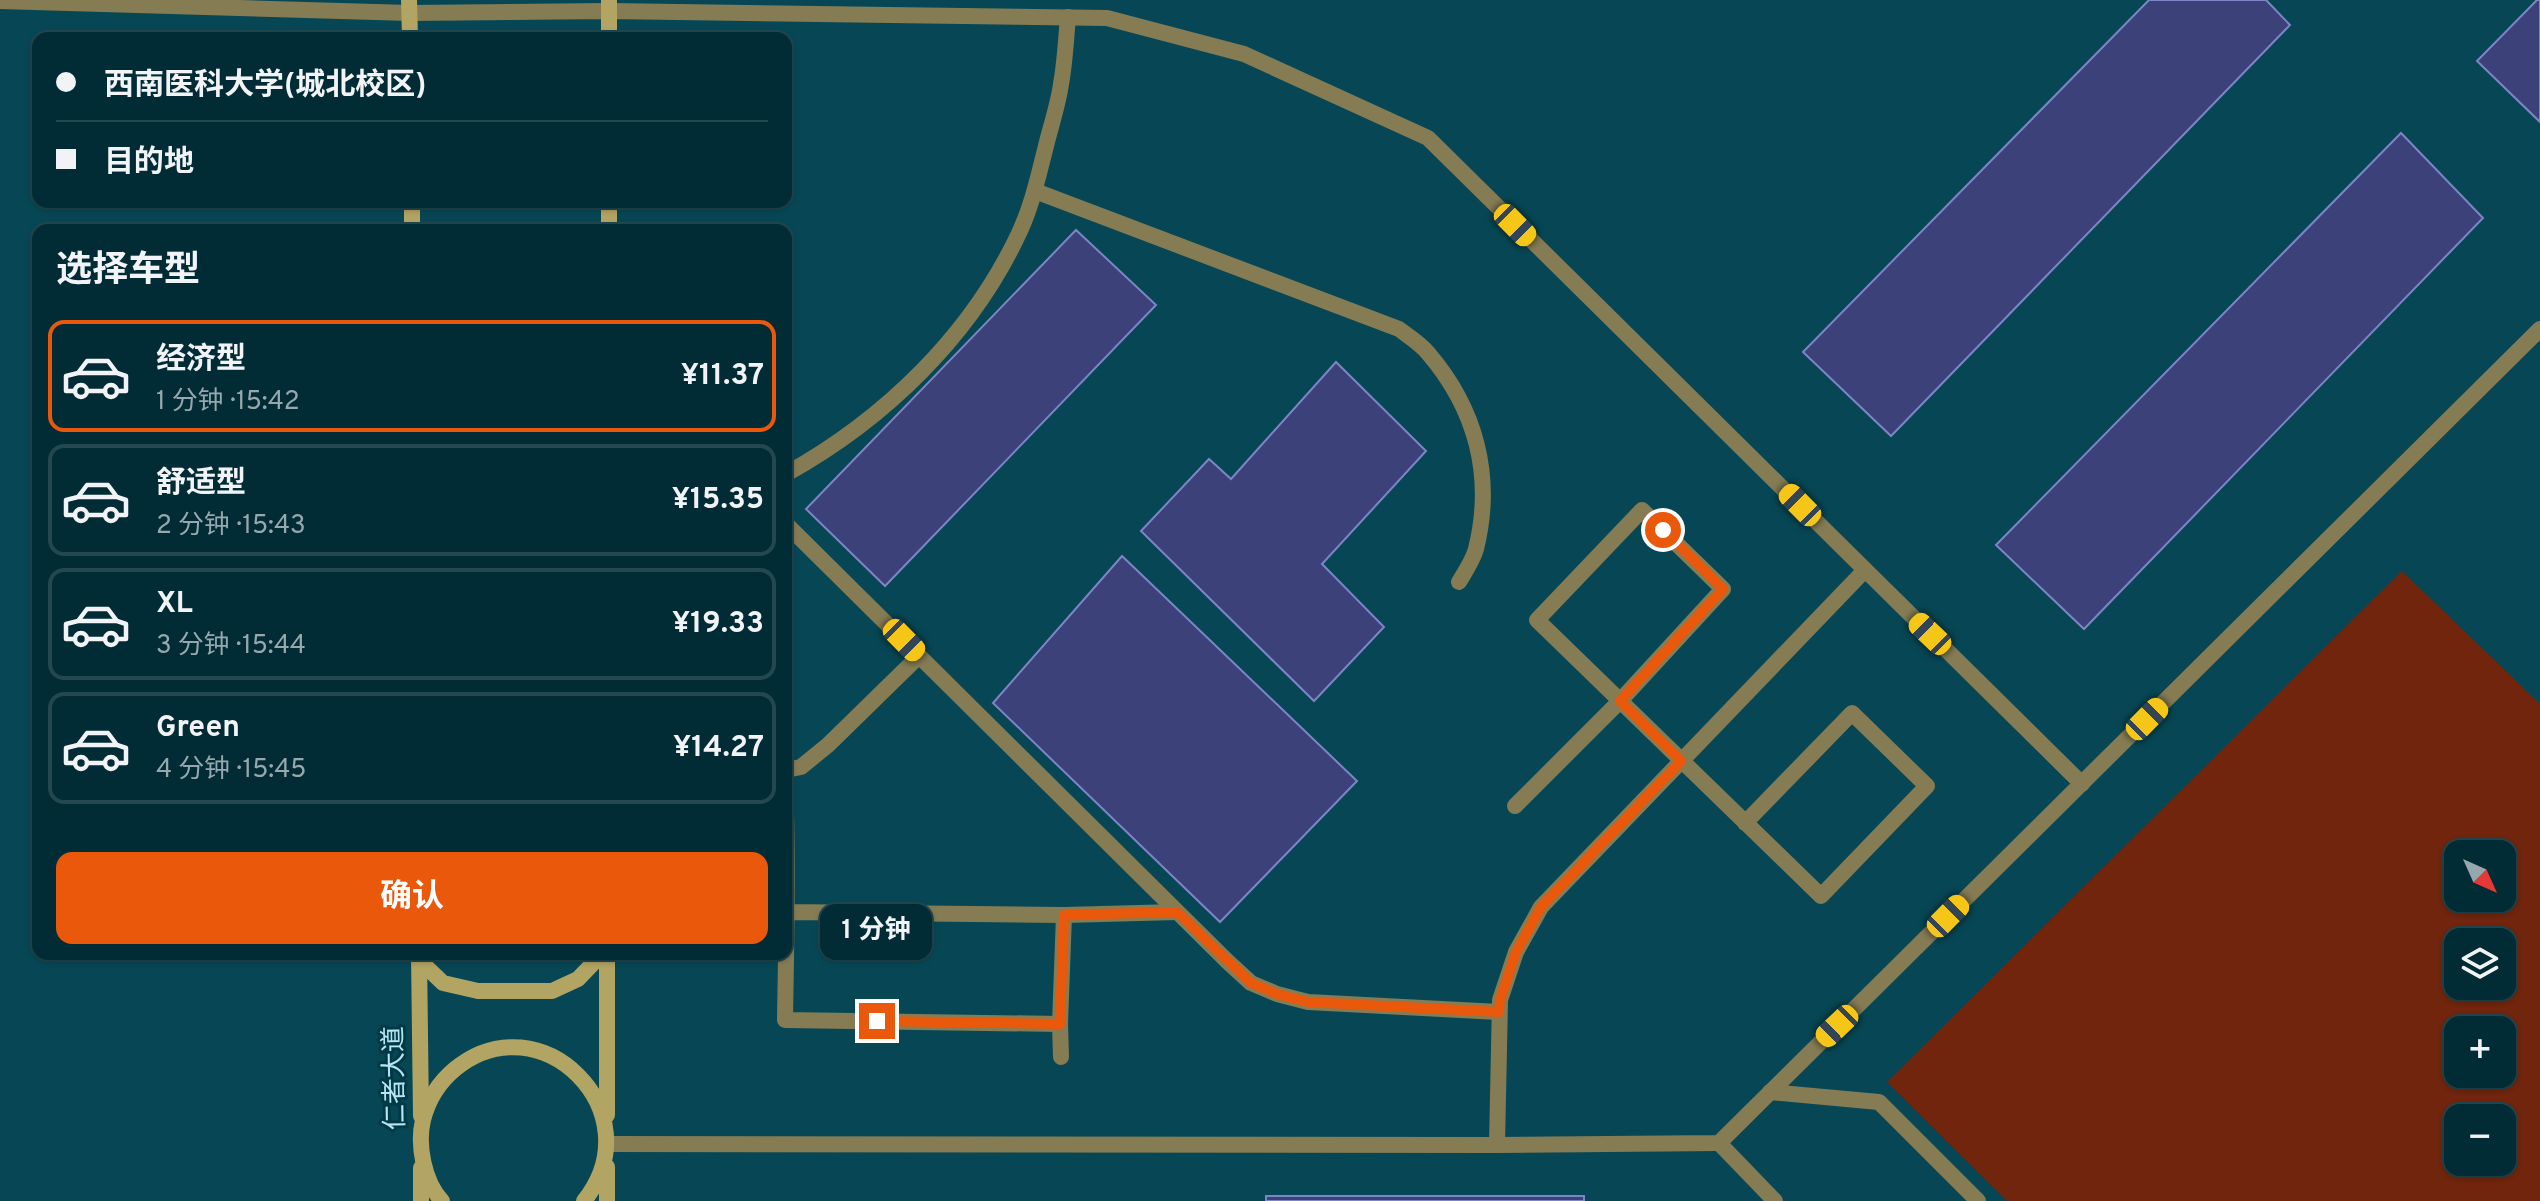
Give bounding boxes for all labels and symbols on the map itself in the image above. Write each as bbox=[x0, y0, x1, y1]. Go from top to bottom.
car bbox=[1490, 200, 1540, 250]
car bbox=[1775, 480, 1825, 530]
route start bbox=[1645, 512, 1681, 548]
car bbox=[1904, 609, 1956, 659]
car bbox=[879, 615, 929, 665]
car bbox=[2122, 694, 2172, 744]
north arrow bbox=[2444, 840, 2516, 912]
car bbox=[1923, 891, 1973, 941]
callout: 1 分钟 bbox=[821, 905, 933, 961]
car bbox=[1811, 1001, 1863, 1051]
route end bbox=[859, 1003, 895, 1039]
street label: 仁者大道 bbox=[379, 1026, 413, 1130]

